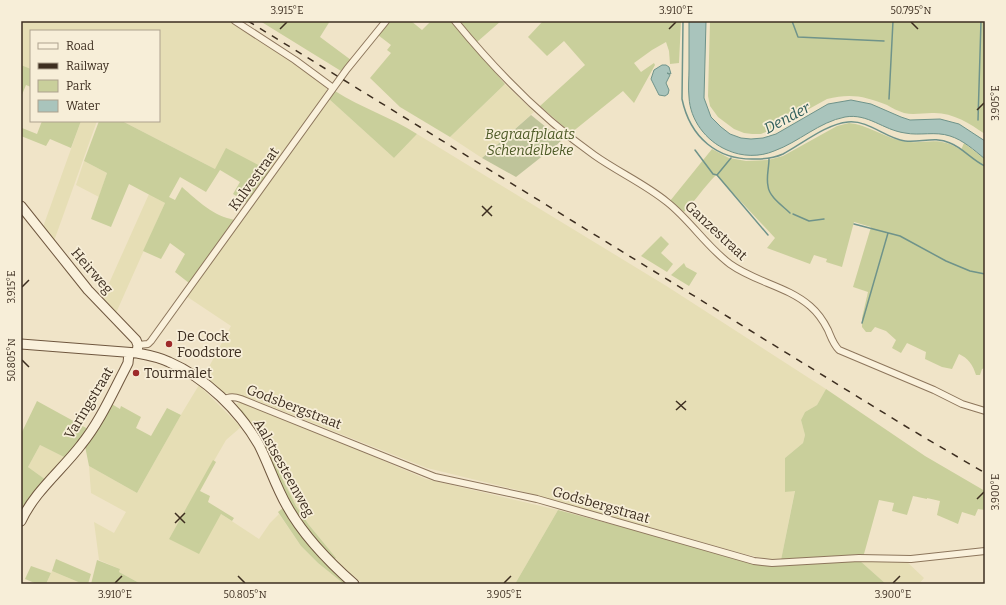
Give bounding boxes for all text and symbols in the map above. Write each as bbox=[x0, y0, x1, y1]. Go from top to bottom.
text: 3.915°E bbox=[271, 5, 303, 17]
text: 3.910°E bbox=[659, 5, 693, 17]
text: 50.795°N bbox=[891, 5, 932, 17]
legend bbox=[30, 30, 160, 122]
text: Road bbox=[66, 39, 94, 53]
text: Railway bbox=[66, 59, 110, 73]
text: Park bbox=[66, 79, 92, 93]
text: 3.905°E bbox=[990, 85, 1002, 121]
water label: Dender bbox=[761, 98, 814, 138]
text: Water bbox=[66, 99, 101, 113]
park label: Begraafplaats Schendelbeke bbox=[485, 126, 575, 159]
street label: Kulvestraat bbox=[225, 144, 283, 214]
street label: Ganzestraat bbox=[681, 198, 751, 264]
street label: Heirweg bbox=[67, 244, 117, 298]
text: 3.915°E bbox=[6, 271, 18, 303]
place label: De Cock Foodstore bbox=[177, 328, 242, 361]
text: 50.805°N bbox=[6, 338, 18, 382]
marker: De Cock Foodstore bbox=[164, 339, 174, 349]
street label: Varingstraat bbox=[61, 364, 117, 442]
place label: Tourmalet bbox=[144, 365, 212, 382]
marker: Tourmalet bbox=[131, 368, 141, 378]
street label: Godsbergstraat bbox=[244, 381, 344, 433]
street label: Aalstsesteenweg bbox=[250, 416, 318, 520]
text: 3.900°E bbox=[990, 474, 1002, 510]
street label: Godsbergstraat bbox=[550, 483, 652, 527]
text: 3.910°E bbox=[98, 589, 132, 601]
text: 50.805°N bbox=[223, 589, 267, 601]
text: 3.905°E bbox=[486, 589, 522, 601]
text: 3.900°E bbox=[875, 589, 911, 601]

